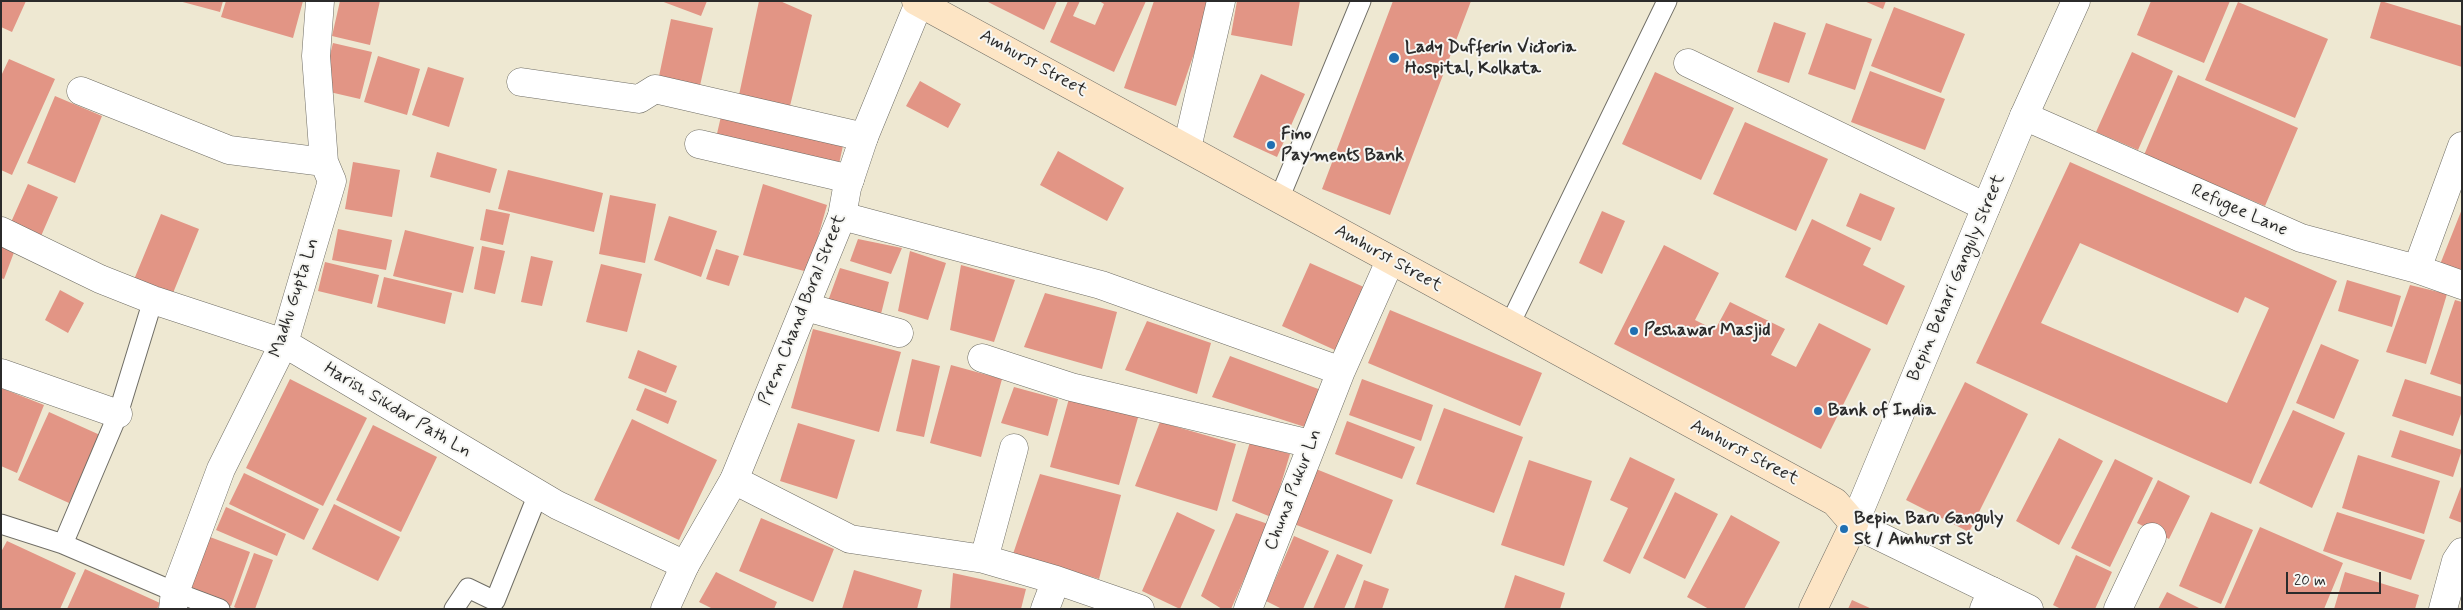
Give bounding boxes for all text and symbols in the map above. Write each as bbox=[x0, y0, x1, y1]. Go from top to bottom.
street label: Amhurst Street bbox=[975, 26, 1091, 102]
place label: Lady Dufferin Victoria Hospital, Kolkata bbox=[1405, 37, 1576, 80]
marker: Lady Dufferin Victoria Hospital, Kolkata bbox=[1387, 51, 1401, 65]
place label: Fino Payments Bank bbox=[1281, 124, 1404, 166]
marker: Fino Payments Bank bbox=[1265, 139, 1277, 151]
street label: Bepin Behari Ganguly Street bbox=[1904, 171, 2010, 385]
street label: Refugee Lane bbox=[2187, 180, 2291, 242]
street label: Prem Chand Boral Street bbox=[755, 211, 851, 409]
street label: Amhurst Street bbox=[1330, 221, 1446, 297]
street label: Madhu Gupta Ln bbox=[266, 236, 324, 360]
place label: Peshawar Masjid bbox=[1644, 320, 1770, 342]
marker: Peshawar Masjid bbox=[1628, 325, 1640, 337]
street label: Harish Sikdar Path Ln bbox=[319, 358, 475, 464]
place label: Bank of India bbox=[1828, 400, 1935, 422]
marker: Bank of India bbox=[1812, 405, 1824, 417]
street label: Amhurst Street bbox=[1686, 415, 1802, 491]
street label: Chuna Pukur Ln bbox=[1261, 426, 1327, 554]
place label: Bepin Baru Ganguly St / Amhurst St bbox=[1854, 508, 2003, 550]
marker: Bepin Baru Ganguly St / Amhurst St bbox=[1838, 523, 1850, 535]
scale bar bbox=[2288, 562, 2383, 594]
text: 20 m bbox=[2294, 571, 2326, 591]

